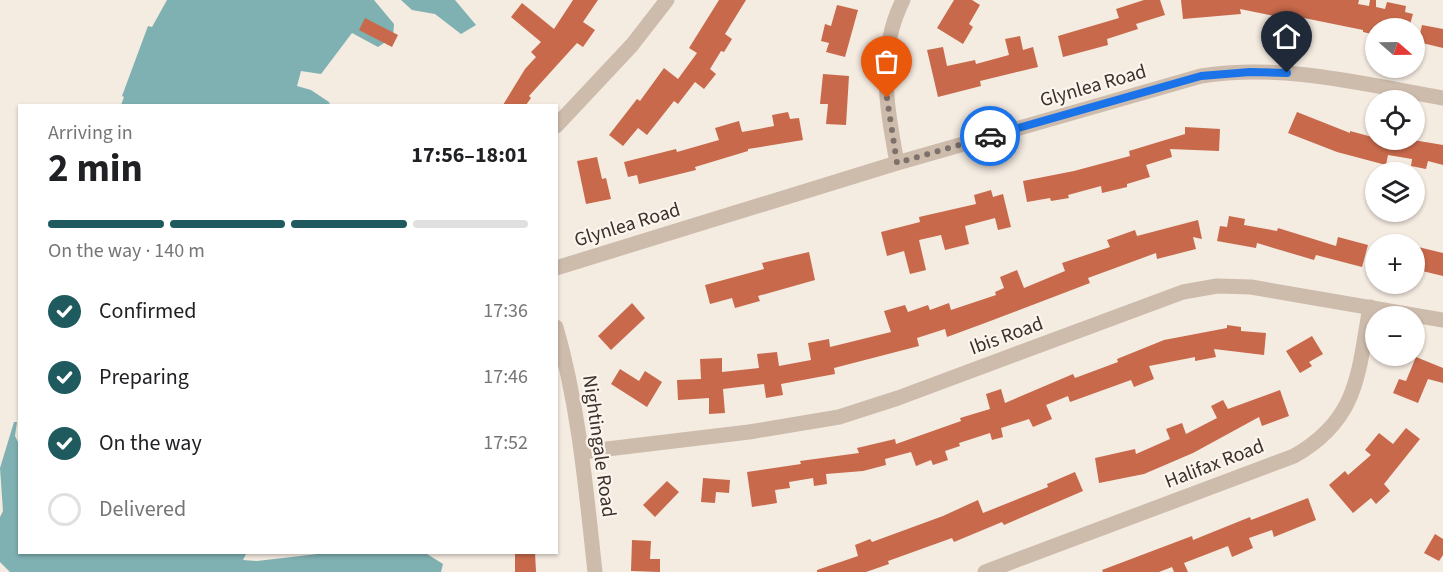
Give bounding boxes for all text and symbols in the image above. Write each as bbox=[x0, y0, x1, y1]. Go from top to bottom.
pin bbox=[1261, 11, 1312, 73]
north arrow bbox=[1365, 18, 1425, 78]
map controls bbox=[1365, 18, 1425, 366]
icon: home bbox=[1270, 20, 1303, 53]
pin bbox=[861, 36, 912, 98]
icon: bag bbox=[870, 45, 903, 78]
street label: Glynlea Road bbox=[1037, 57, 1150, 115]
button: locate bbox=[1365, 90, 1425, 150]
courier bbox=[960, 106, 1020, 166]
text: Arriving in bbox=[48, 119, 133, 147]
icon: car bbox=[974, 120, 1007, 153]
text: 17:56–18:01 bbox=[411, 139, 528, 171]
text: 2 min bbox=[48, 141, 143, 197]
button: layers bbox=[1365, 162, 1425, 222]
street label: Glynlea Road bbox=[571, 196, 684, 254]
button: + bbox=[1365, 234, 1425, 294]
text: On the way · 140 m bbox=[48, 237, 205, 265]
icon: check bbox=[48, 295, 81, 328]
text: Confirmed bbox=[99, 295, 196, 327]
text: 17:36 bbox=[483, 297, 528, 325]
button: − bbox=[1365, 306, 1425, 366]
street label: Ibis Road bbox=[966, 310, 1047, 362]
icon: check bbox=[48, 361, 81, 394]
text: Preparing bbox=[99, 361, 189, 393]
text: 17:46 bbox=[483, 363, 528, 391]
street label: Nightingale Road bbox=[575, 373, 623, 519]
icon: check bbox=[48, 427, 81, 460]
text: On the way bbox=[99, 427, 202, 459]
text: 17:52 bbox=[483, 429, 528, 457]
street label: Halifax Road bbox=[1161, 432, 1268, 496]
text: Delivered bbox=[99, 493, 186, 525]

